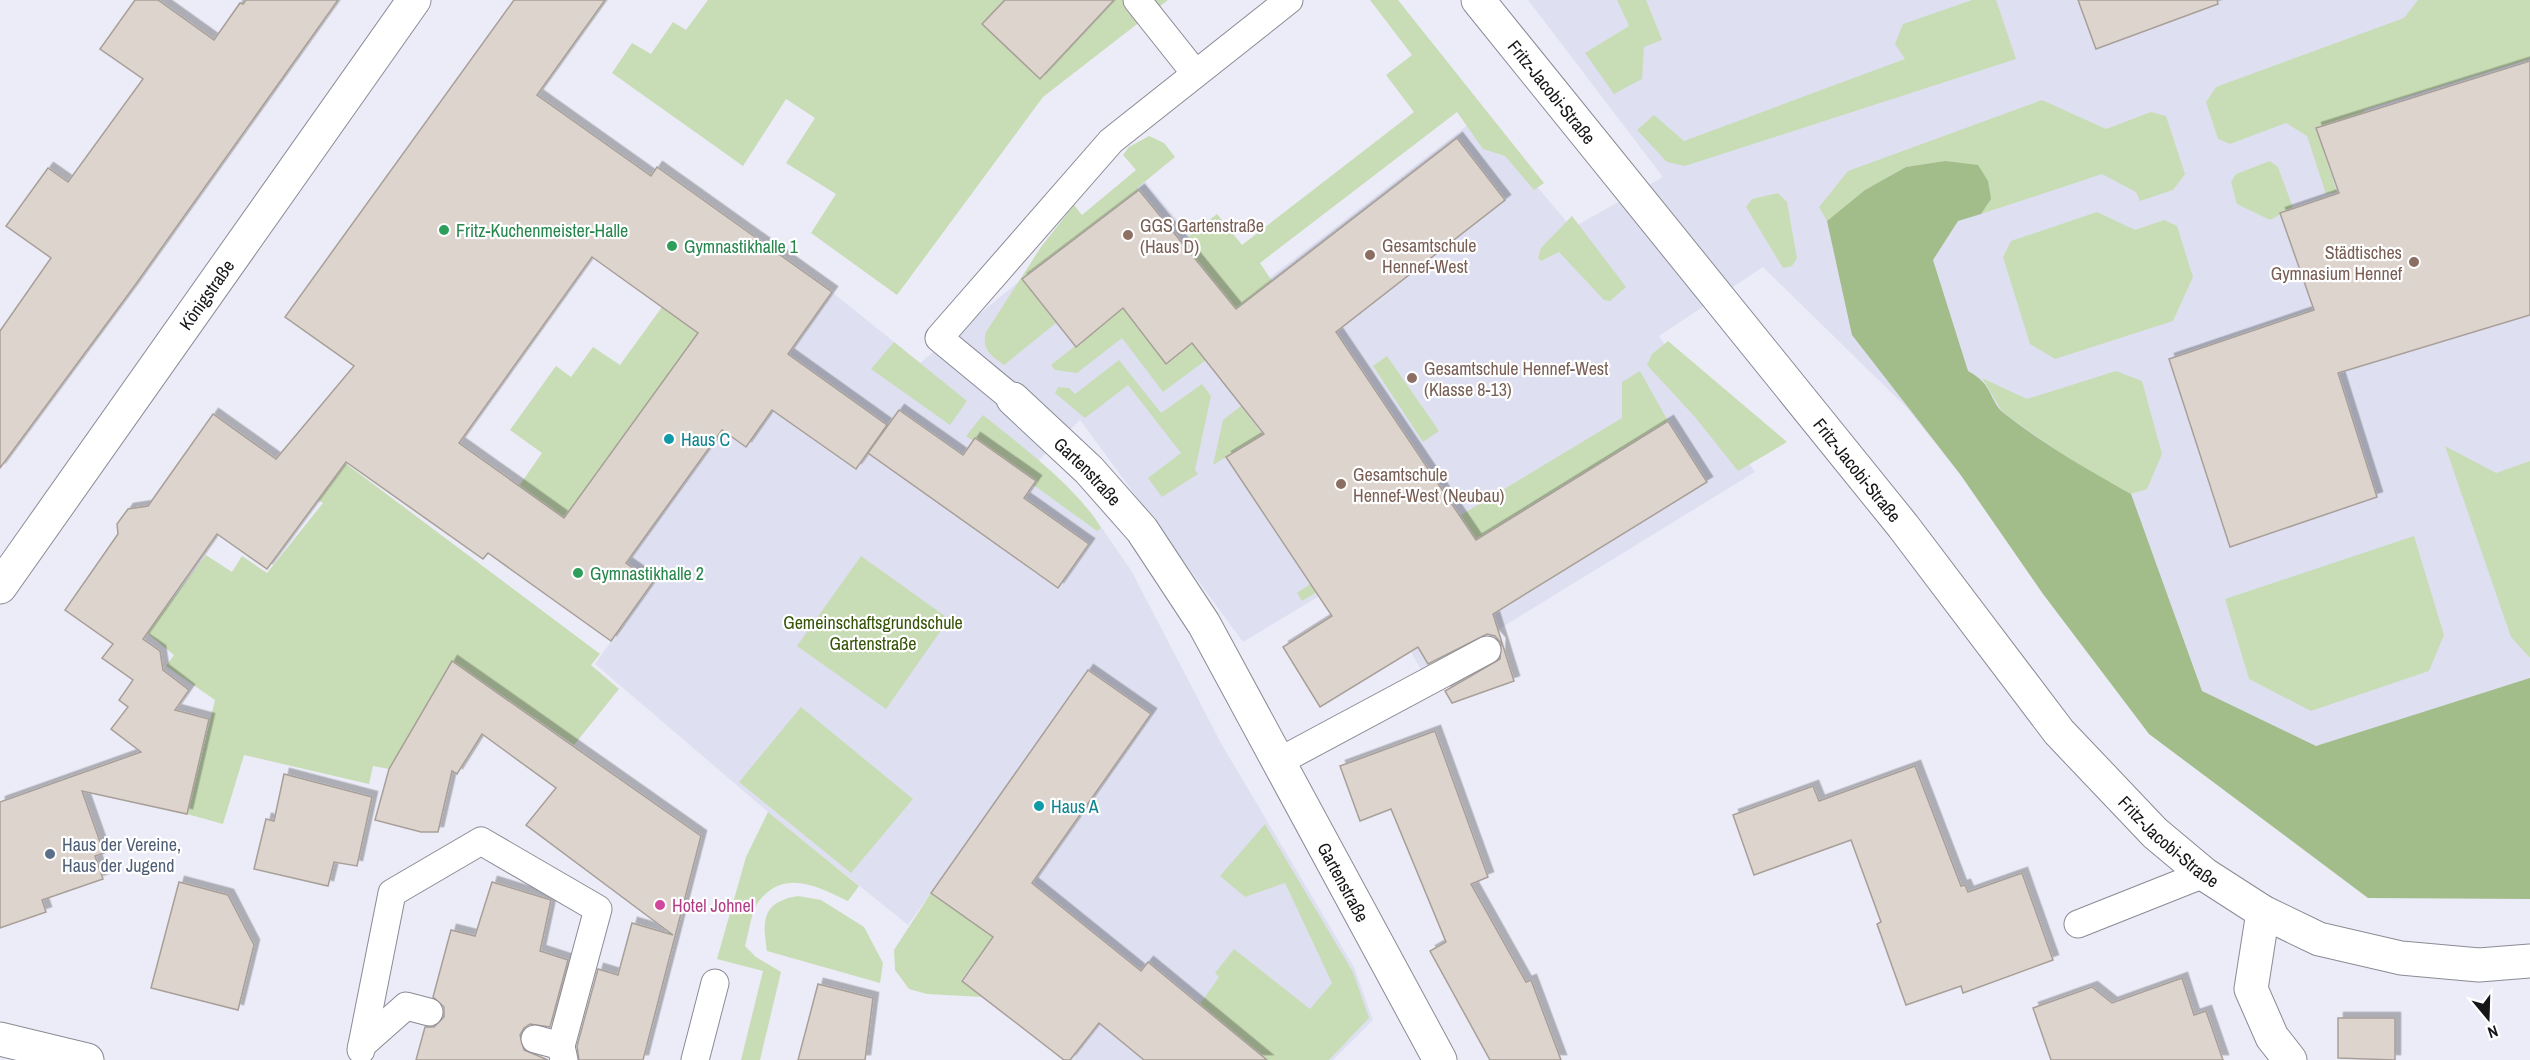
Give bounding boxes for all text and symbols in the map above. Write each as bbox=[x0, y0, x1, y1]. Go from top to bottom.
street label: Fritz-Jacobi-Straße bbox=[1502, 34, 1602, 149]
place label: GGS Gartenstraße (Haus D) bbox=[1140, 213, 1264, 259]
place label: Fritz-Kuchenmeister-Halle bbox=[456, 218, 628, 243]
marker: Fritz-Kuchenmeister-Halle bbox=[437, 223, 451, 237]
marker: GGS Gartenstraße (Haus D) bbox=[1121, 228, 1135, 242]
place label: Gesamtschule Hennef-West bbox=[1382, 233, 1476, 279]
place label: Gymnastikhalle 1 bbox=[684, 234, 799, 259]
marker: Gymnastikhalle 1 bbox=[665, 239, 679, 253]
place label: Städtisches Gymnasium Hennef bbox=[2271, 240, 2403, 286]
marker: Gesamtschule Hennef-West bbox=[1363, 248, 1377, 262]
street label: Königstraße bbox=[173, 254, 240, 335]
marker: Städtisches Gymnasium Hennef bbox=[2407, 255, 2421, 269]
place label: Gesamtschule Hennef-West (Klasse 8-13) bbox=[1424, 356, 1608, 402]
marker: Gesamtschule Hennef-West (Klasse 8-13) bbox=[1405, 371, 1419, 385]
street label: Fritz-Jacobi-Straße bbox=[1808, 412, 1907, 527]
place label: Haus C bbox=[681, 427, 730, 452]
street label: Gartenstraße bbox=[1049, 431, 1127, 511]
marker: Haus C bbox=[662, 432, 676, 446]
place label: Gesamtschule Hennef-West (Neubau) bbox=[1353, 462, 1505, 508]
marker: Gesamtschule Hennef-West (Neubau) bbox=[1334, 477, 1348, 491]
place label: Gymnastikhalle 2 bbox=[590, 561, 704, 586]
marker: Gymnastikhalle 2 bbox=[571, 566, 585, 580]
park label: Gemeinschaftsgrundschule Gartenstraße bbox=[783, 610, 963, 656]
street label: Fritz-Jacobi-Straße bbox=[2113, 790, 2224, 893]
place label: Haus A bbox=[1051, 794, 1099, 819]
marker: Haus A bbox=[1032, 799, 1046, 813]
place label: Haus der Vereine, Haus der Jugend bbox=[62, 832, 181, 878]
street label: Gartenstraße bbox=[1312, 838, 1375, 926]
marker: Haus der Vereine, Haus der Jugend bbox=[43, 847, 57, 861]
place label: Hotel Johnel bbox=[672, 893, 754, 918]
marker: Hotel Johnel bbox=[653, 898, 667, 912]
north arrow bbox=[2458, 988, 2518, 1048]
text: N bbox=[2485, 1020, 2501, 1044]

